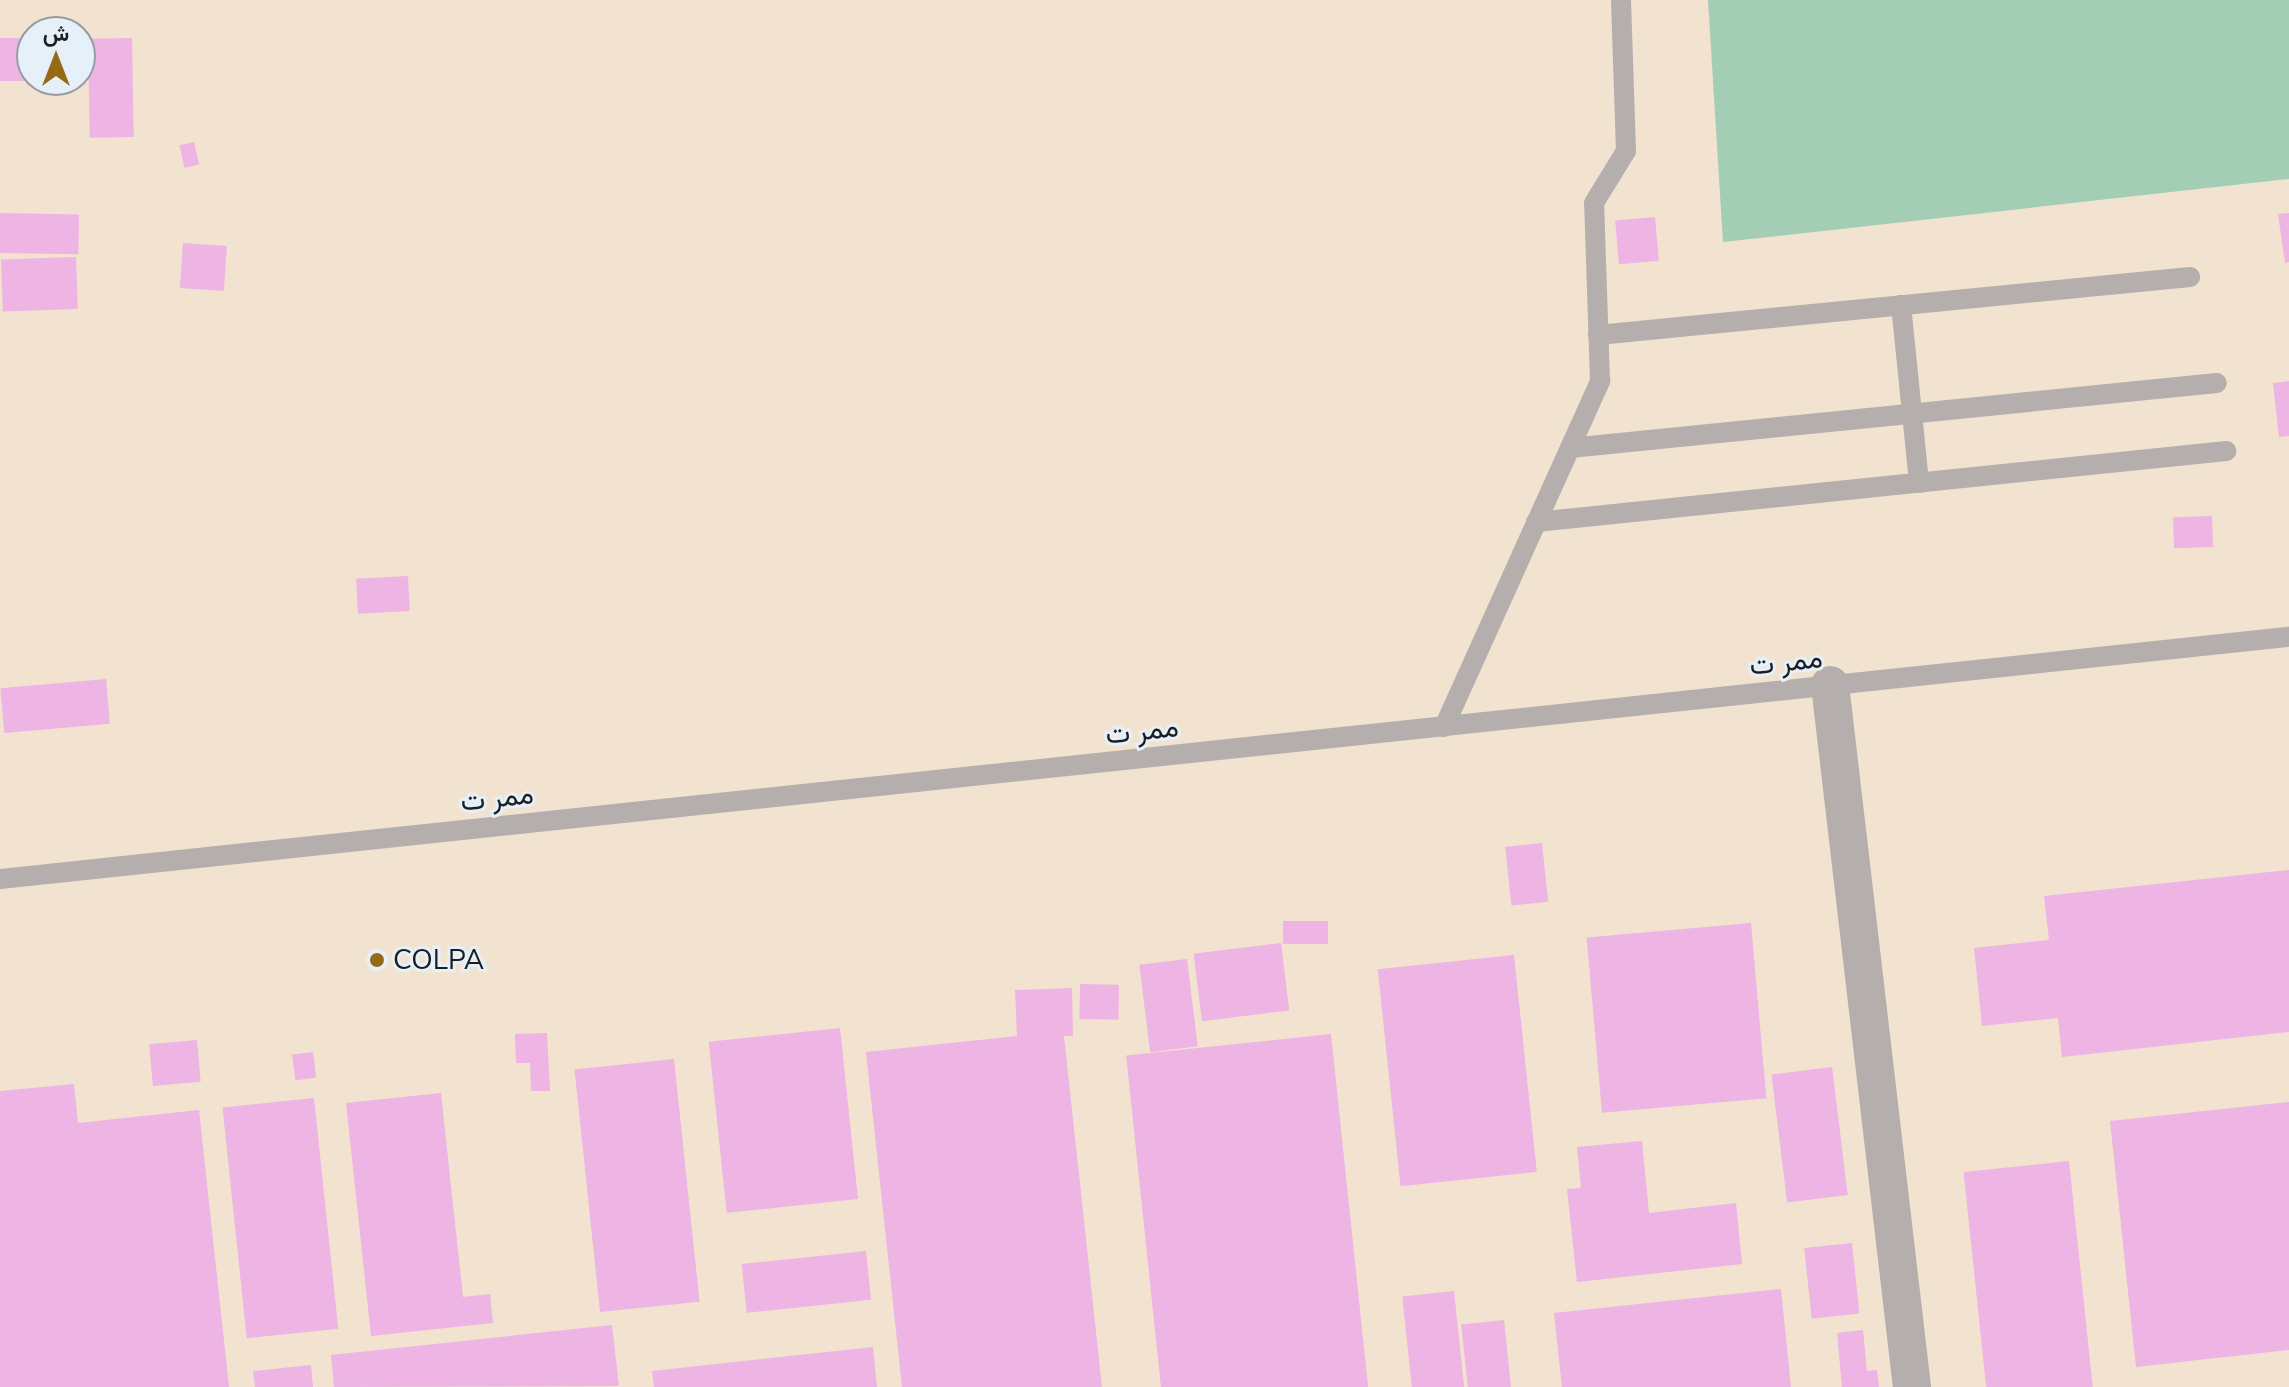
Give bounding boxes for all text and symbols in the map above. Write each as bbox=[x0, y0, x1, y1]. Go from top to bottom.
north arrow bbox=[16, 16, 96, 96]
text: ش bbox=[43, 19, 69, 49]
street label: ممر ت bbox=[1748, 641, 1824, 683]
street label: ممر ت bbox=[1104, 710, 1180, 752]
street label: ممر ت bbox=[459, 777, 535, 819]
place label: COLPA bbox=[393, 943, 484, 977]
marker: COLPA bbox=[368, 951, 386, 969]

